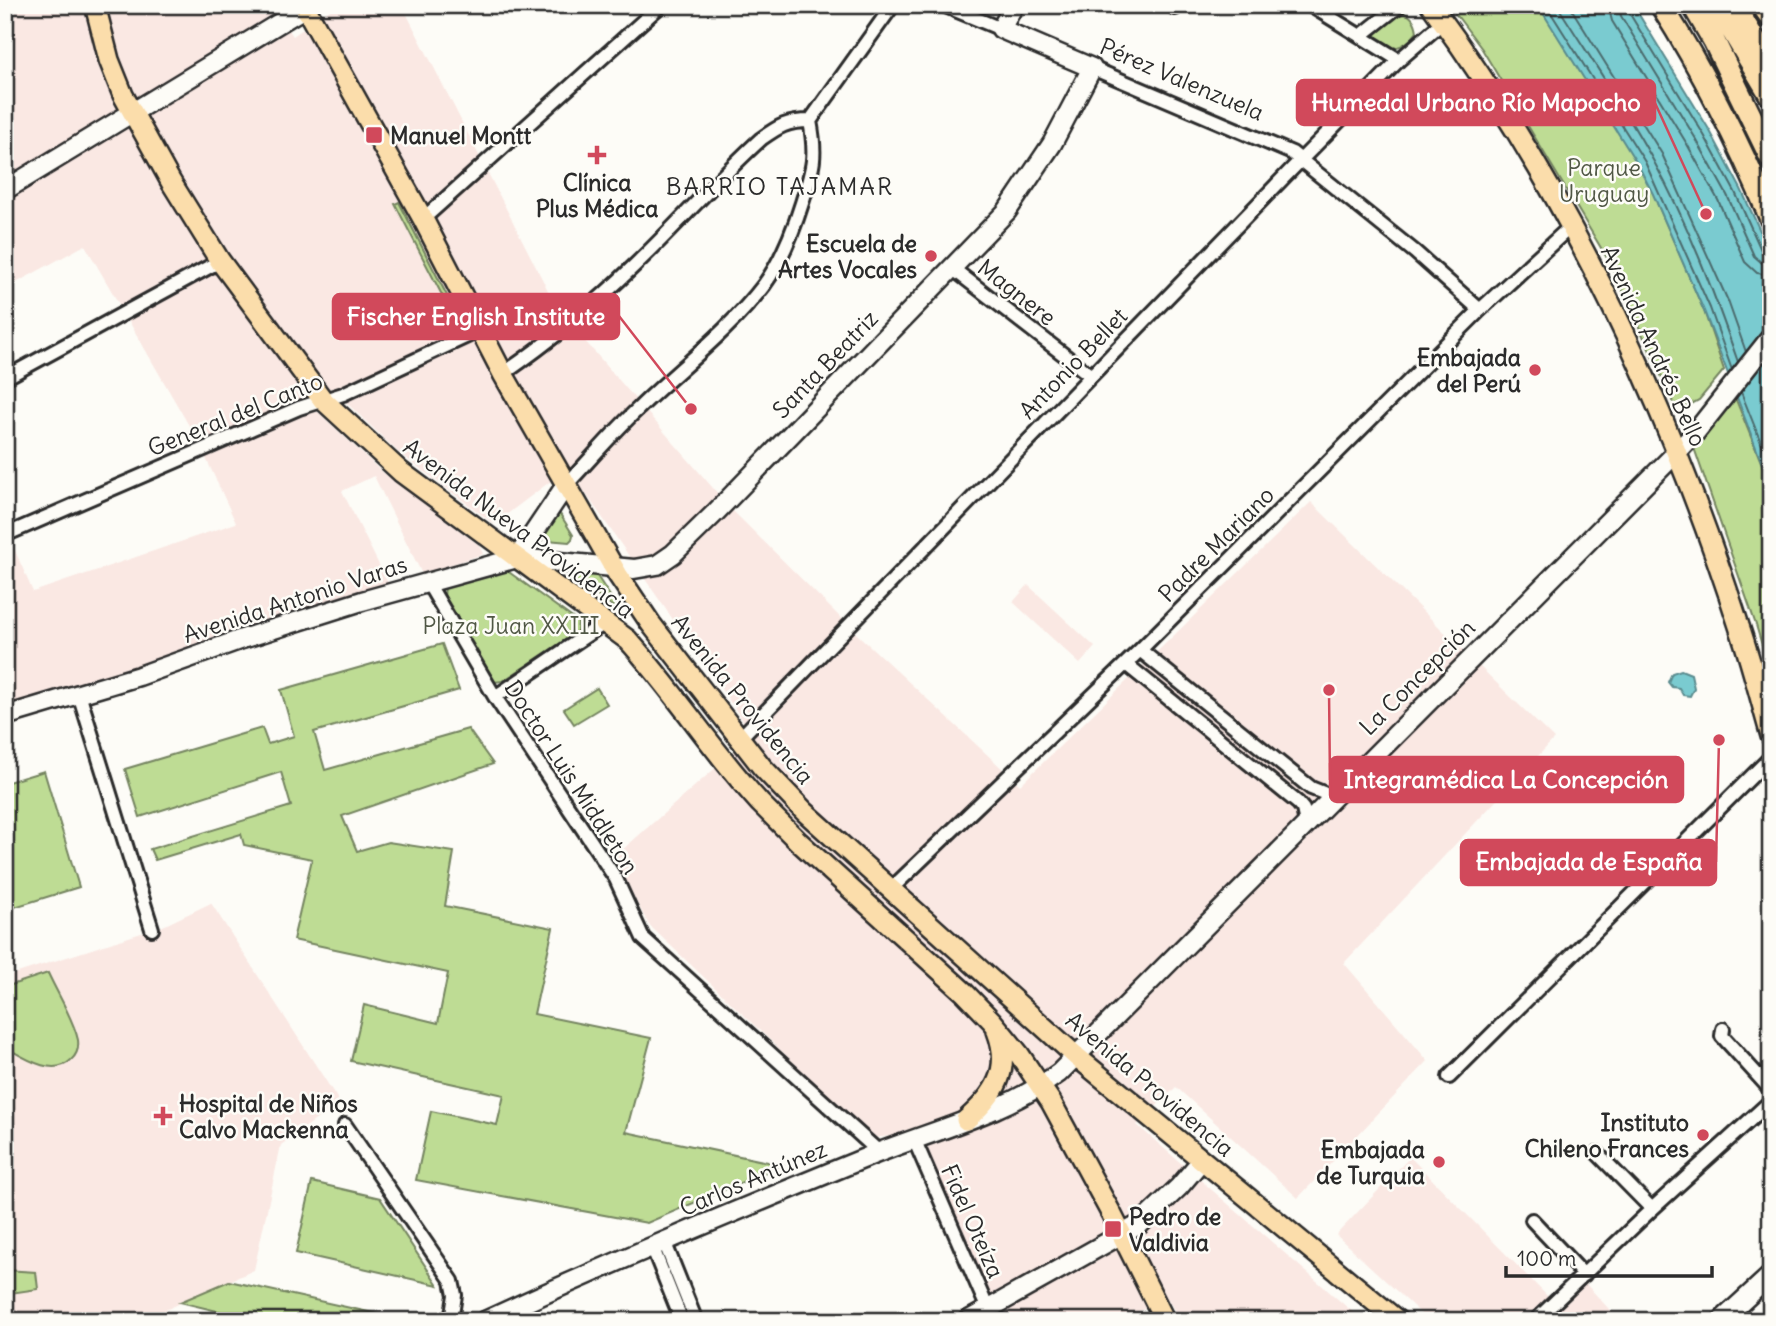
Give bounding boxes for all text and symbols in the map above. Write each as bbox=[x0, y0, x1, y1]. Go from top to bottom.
street label: Pérez Valenzuela bbox=[1096, 31, 1268, 127]
callout: Humedal Urbano Río Mapocho bbox=[1297, 80, 1655, 125]
text: Humedal Urbano Río Mapocho bbox=[1311, 87, 1641, 117]
place label: Manuel Montt bbox=[390, 121, 531, 150]
marker: Manuel Montt bbox=[364, 125, 384, 145]
marker: Clínica Plus Médica bbox=[587, 145, 607, 165]
park label: Parque Uruguay bbox=[1559, 153, 1649, 208]
place label: Clínica Plus Médica bbox=[536, 168, 658, 223]
district label: BARRIO TAJAMAR bbox=[666, 171, 894, 201]
place label: Escuela de Artes Vocales bbox=[778, 229, 917, 284]
street label: Avenida Andrés Bello bbox=[1595, 241, 1713, 451]
marker: Escuela de Artes Vocales bbox=[923, 248, 939, 264]
street label: Magnere bbox=[972, 253, 1062, 331]
callout: Fischer English Institute bbox=[333, 294, 619, 339]
text: Fischer English Institute bbox=[347, 301, 605, 331]
street label: Antonio Bellet bbox=[1013, 301, 1133, 425]
street label: Santa Beatriz bbox=[766, 304, 884, 424]
place label: Embajada del Perú bbox=[1417, 343, 1521, 398]
marker: Embajada del Perú bbox=[1527, 362, 1543, 378]
street label: General del Canto bbox=[143, 366, 327, 462]
street label: Avenida Nueva Providencia bbox=[398, 432, 640, 624]
street label: Padre Mariano bbox=[1152, 480, 1280, 608]
street label: Avenida Antonio Varas bbox=[179, 549, 411, 649]
street label: Avenida Providencia bbox=[666, 608, 820, 790]
park label: Plaza Juan XXIII bbox=[422, 611, 600, 640]
street label: La Concepción bbox=[1353, 613, 1481, 741]
street label: Doctor Luis Middleton bbox=[498, 675, 646, 879]
callout: Integramédica La Concepción bbox=[1330, 757, 1683, 802]
text: Integramédica La Concepción bbox=[1344, 764, 1669, 794]
callout: Embajada de España bbox=[1461, 840, 1716, 885]
text: Embajada de España bbox=[1475, 846, 1703, 876]
street label: Avenida Providencia bbox=[1060, 1005, 1240, 1163]
place label: Hospital de Niños Calvo Mackenna bbox=[179, 1089, 358, 1144]
marker: Hospital de Niños Calvo Mackenna bbox=[153, 1106, 173, 1126]
place label: Instituto Chileno Frances bbox=[1524, 1108, 1689, 1163]
marker: Instituto Chileno Frances bbox=[1695, 1127, 1711, 1143]
street label: Carlos Antúnez bbox=[675, 1134, 831, 1222]
place label: Embajada de Turquia bbox=[1316, 1135, 1425, 1190]
marker: Embajada de Turquia bbox=[1431, 1154, 1447, 1170]
street label: Fidel Oteíza bbox=[935, 1160, 1011, 1282]
place label: Pedro de Valdivia bbox=[1129, 1202, 1221, 1257]
marker: Pedro de Valdivia bbox=[1103, 1219, 1123, 1239]
scale bar bbox=[1506, 1235, 1713, 1279]
text: 100 m bbox=[1517, 1245, 1576, 1272]

